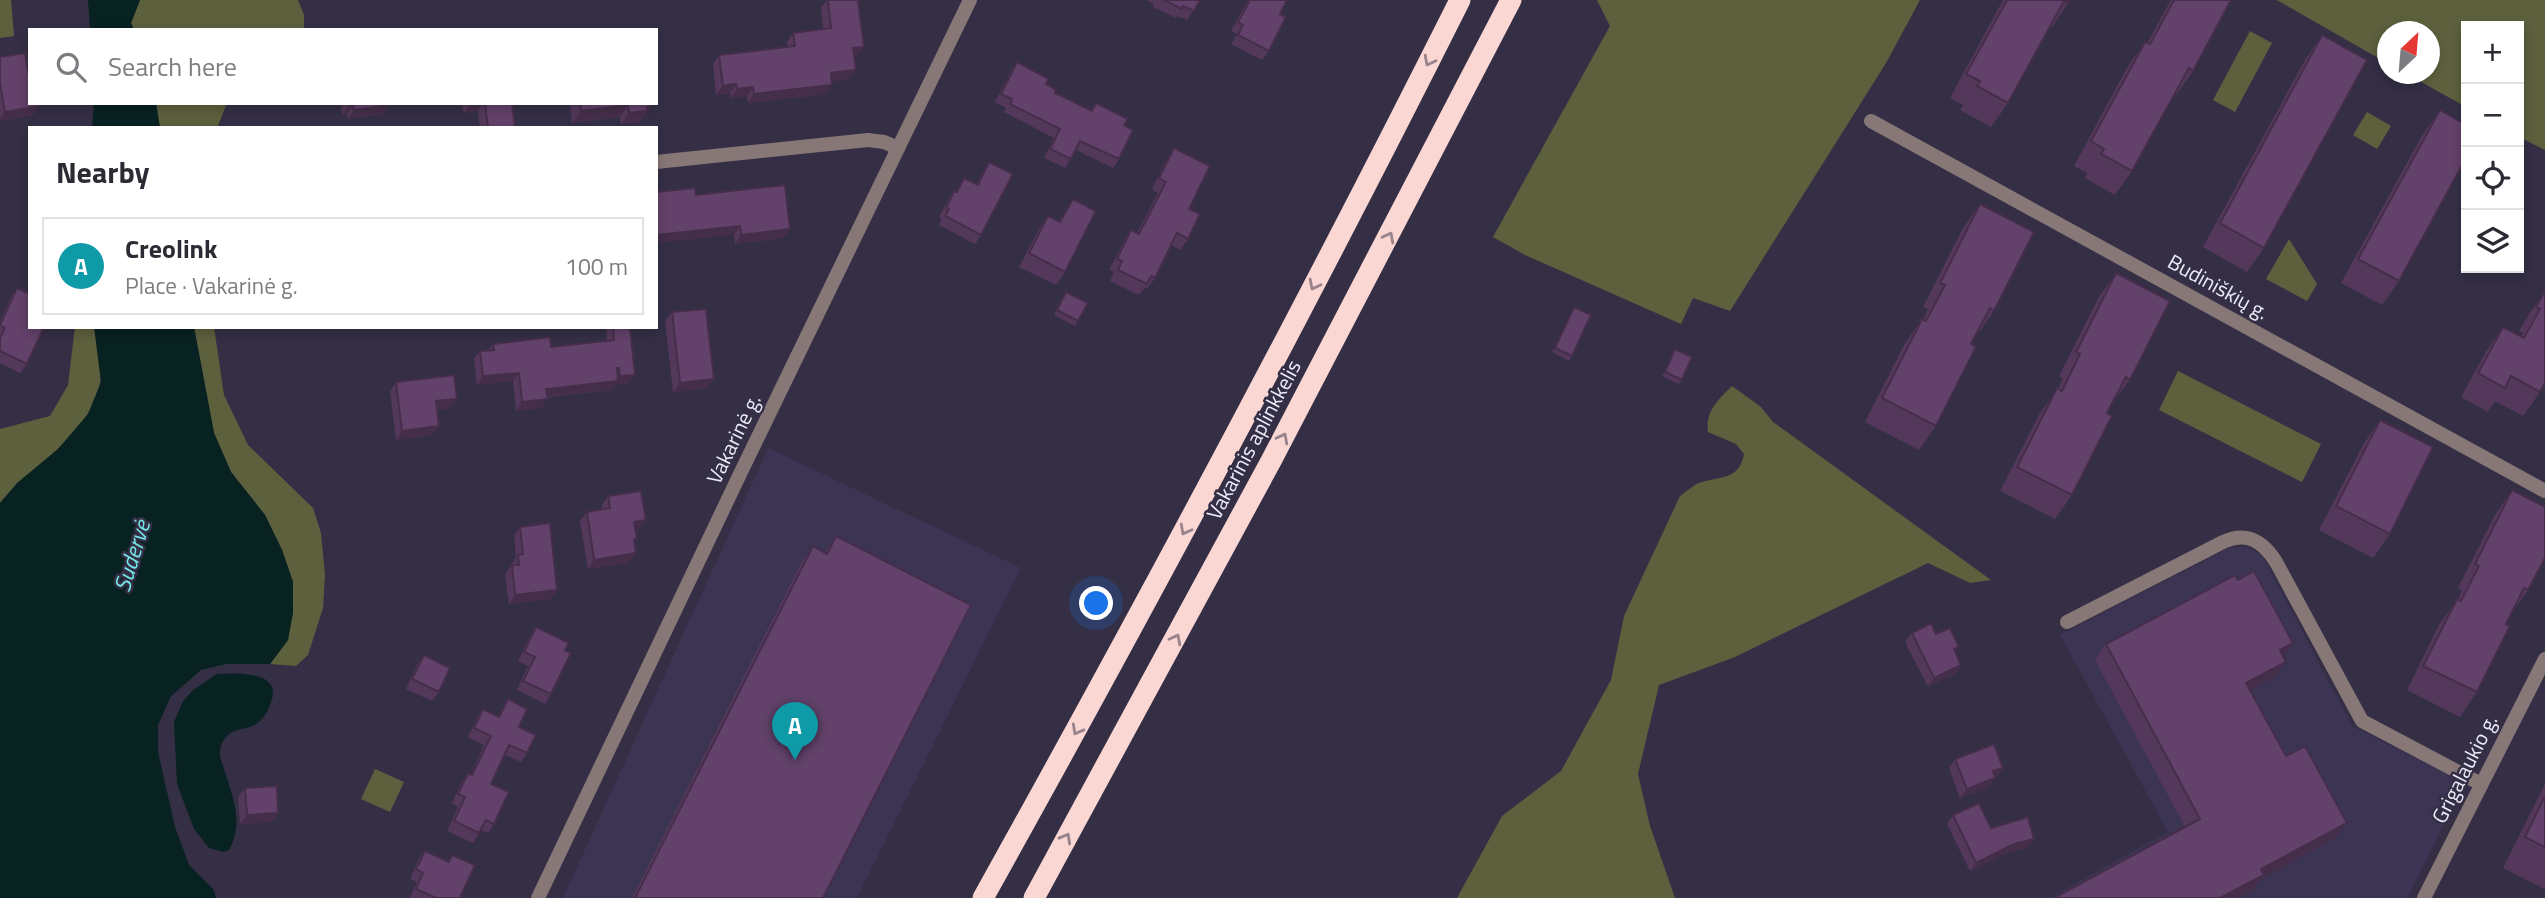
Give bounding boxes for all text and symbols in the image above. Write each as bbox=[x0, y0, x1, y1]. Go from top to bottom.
north arrow bbox=[2377, 21, 2440, 84]
map controls bbox=[2461, 21, 2524, 273]
button: + bbox=[2461, 21, 2524, 84]
search box bbox=[28, 28, 658, 105]
text: Search here bbox=[108, 47, 237, 86]
icon: search bbox=[52, 48, 90, 86]
one-way arrow bbox=[1424, 54, 1438, 66]
button: − bbox=[2461, 84, 2524, 147]
button: locate bbox=[2461, 147, 2524, 210]
text: Nearby bbox=[56, 149, 149, 195]
button: layers bbox=[2461, 210, 2524, 273]
text: Creolink bbox=[125, 229, 217, 268]
one-way arrow bbox=[1381, 232, 1394, 244]
street label: Budiniškių g. bbox=[2162, 245, 2275, 327]
text: A bbox=[74, 249, 88, 284]
text: 100 m bbox=[565, 249, 628, 284]
text: Place · Vakarinė g. bbox=[125, 268, 298, 303]
one-way arrow bbox=[1309, 278, 1323, 290]
street label: Vakarinis aplinkkelis bbox=[1197, 354, 1309, 525]
street label: Vakarinė g. bbox=[698, 388, 769, 489]
one-way arrow bbox=[1275, 433, 1289, 445]
water label: Sudervė bbox=[104, 514, 159, 596]
one-way arrow bbox=[1180, 523, 1194, 535]
your location bbox=[1079, 586, 1113, 620]
one-way arrow bbox=[1168, 634, 1181, 646]
pin: A bbox=[772, 702, 818, 760]
street label: Grigalaukio g. bbox=[2423, 709, 2505, 829]
one-way arrow bbox=[1072, 722, 1085, 735]
one-way arrow bbox=[1058, 833, 1072, 846]

